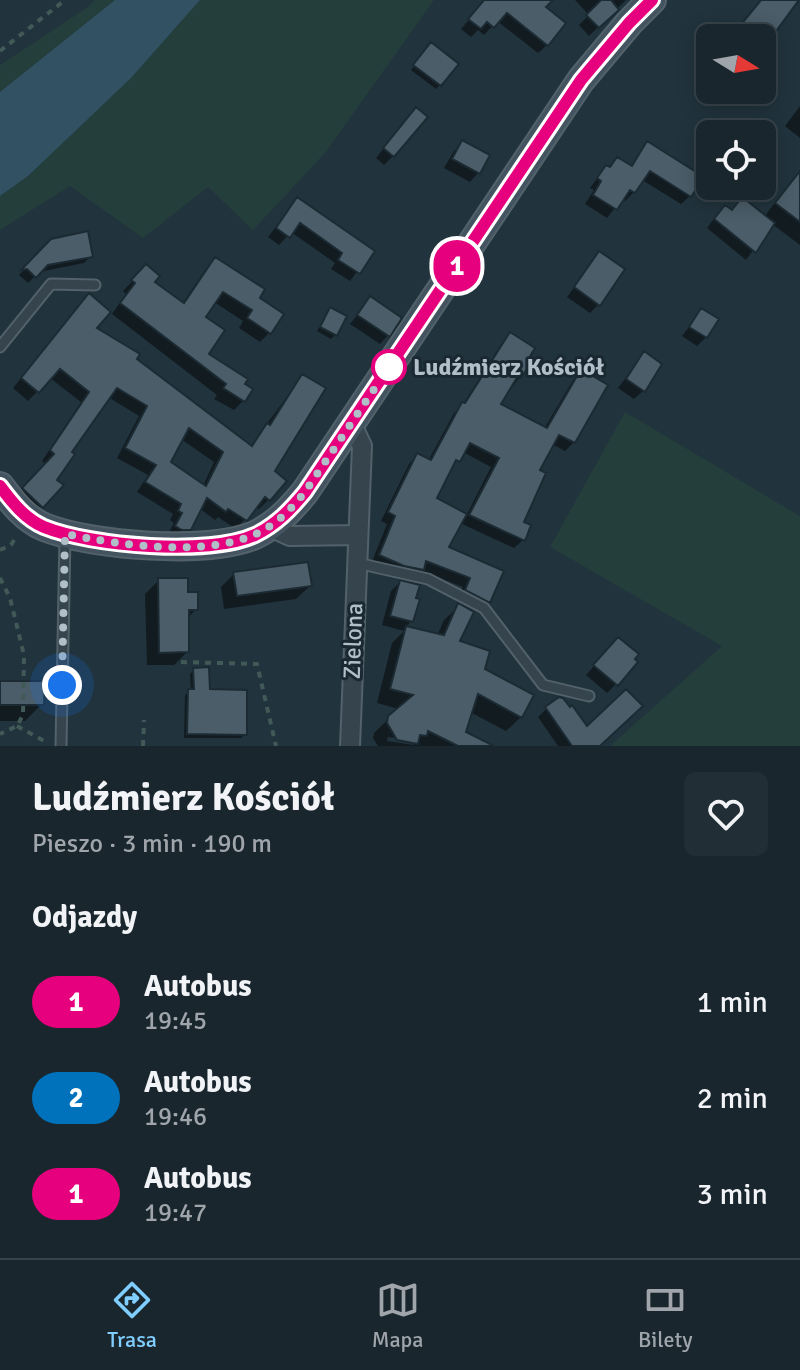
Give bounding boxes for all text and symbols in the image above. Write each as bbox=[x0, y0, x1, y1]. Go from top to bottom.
north arrow bbox=[696, 24, 776, 104]
map controls bbox=[696, 24, 776, 200]
button: locate bbox=[696, 120, 776, 200]
line badge: 1 bbox=[431, 240, 483, 292]
text: 1 bbox=[449, 249, 465, 283]
marker: Ludźmierz Kościół bbox=[372, 350, 406, 384]
place label: Ludźmierz Kościół bbox=[413, 352, 604, 382]
street label: Zielona bbox=[337, 602, 369, 680]
your location bbox=[42, 665, 82, 705]
button: heart bbox=[684, 772, 768, 856]
text: Ludźmierz Kościół bbox=[32, 774, 335, 821]
text: Pieszo · 3 min · 190 m bbox=[32, 828, 272, 860]
text: Odjazdy bbox=[32, 899, 137, 936]
text: Autobus bbox=[144, 968, 252, 1005]
text: 1 min bbox=[697, 984, 768, 1021]
text: 1 bbox=[68, 985, 84, 1019]
text: 19:45 bbox=[144, 1005, 207, 1037]
text: Autobus bbox=[144, 1064, 252, 1101]
text: 2 min bbox=[697, 1080, 768, 1117]
text: 2 bbox=[68, 1081, 84, 1115]
text: 19:46 bbox=[144, 1101, 207, 1133]
text: Autobus bbox=[144, 1160, 252, 1197]
text: 3 min bbox=[697, 1176, 768, 1213]
text: 1 bbox=[68, 1177, 84, 1211]
text: 19:47 bbox=[144, 1197, 207, 1229]
tab: Trasa bbox=[107, 1278, 157, 1353]
tab: Mapa bbox=[372, 1278, 423, 1353]
tab: Bilety bbox=[638, 1278, 693, 1353]

